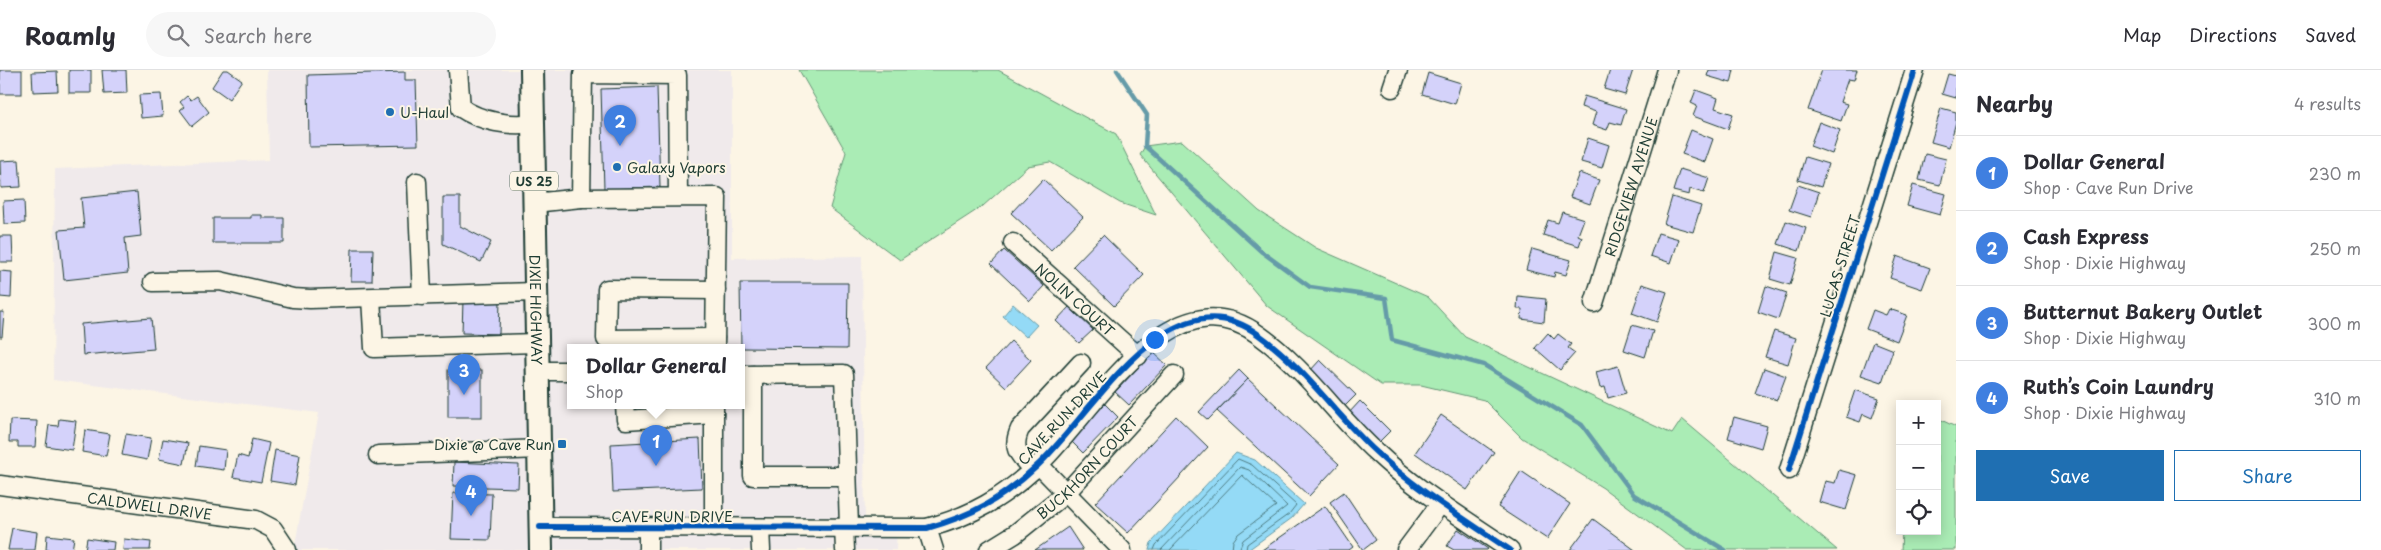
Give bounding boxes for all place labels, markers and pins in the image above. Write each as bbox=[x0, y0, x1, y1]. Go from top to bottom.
place label: U-Haul bbox=[400, 102, 449, 123]
pin: 2 bbox=[604, 105, 636, 146]
marker: U-Haul bbox=[384, 106, 396, 118]
place label: Galaxy Vapors bbox=[627, 157, 726, 178]
marker: Galaxy Vapors bbox=[611, 161, 623, 173]
pin: 3 bbox=[448, 354, 480, 395]
pin: 1 bbox=[640, 425, 672, 466]
place label: Dixie @ Cave Run bbox=[434, 434, 552, 455]
marker: Dixie @ Cave Run bbox=[556, 438, 568, 450]
pin: 4 bbox=[455, 475, 487, 516]

